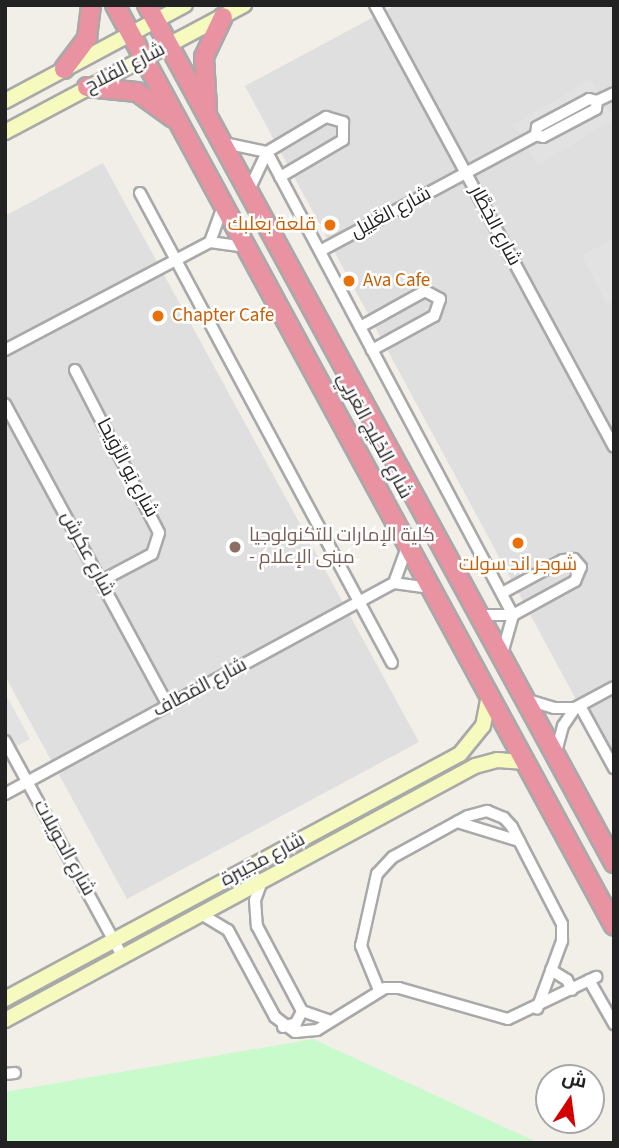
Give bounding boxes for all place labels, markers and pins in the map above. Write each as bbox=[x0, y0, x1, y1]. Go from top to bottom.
place label: قلعة بعلبك bbox=[228, 214, 316, 236]
marker: قلعة بعلبك bbox=[322, 217, 338, 233]
place label: Ava Cafe bbox=[363, 270, 430, 292]
marker: Ava Cafe bbox=[341, 273, 357, 289]
place label: Chapter Cafe bbox=[172, 305, 274, 327]
marker: Chapter Cafe bbox=[150, 308, 166, 324]
place label: كلية الإمارات للتكنولوجيا - مبنى الإعلام bbox=[249, 525, 435, 569]
marker: شوجر اند سولت bbox=[510, 535, 526, 551]
marker: كلية الإمارات للتكنولوجيا - مبنى الإعلام bbox=[227, 539, 243, 555]
place label: شوجر اند سولت bbox=[459, 554, 577, 576]

